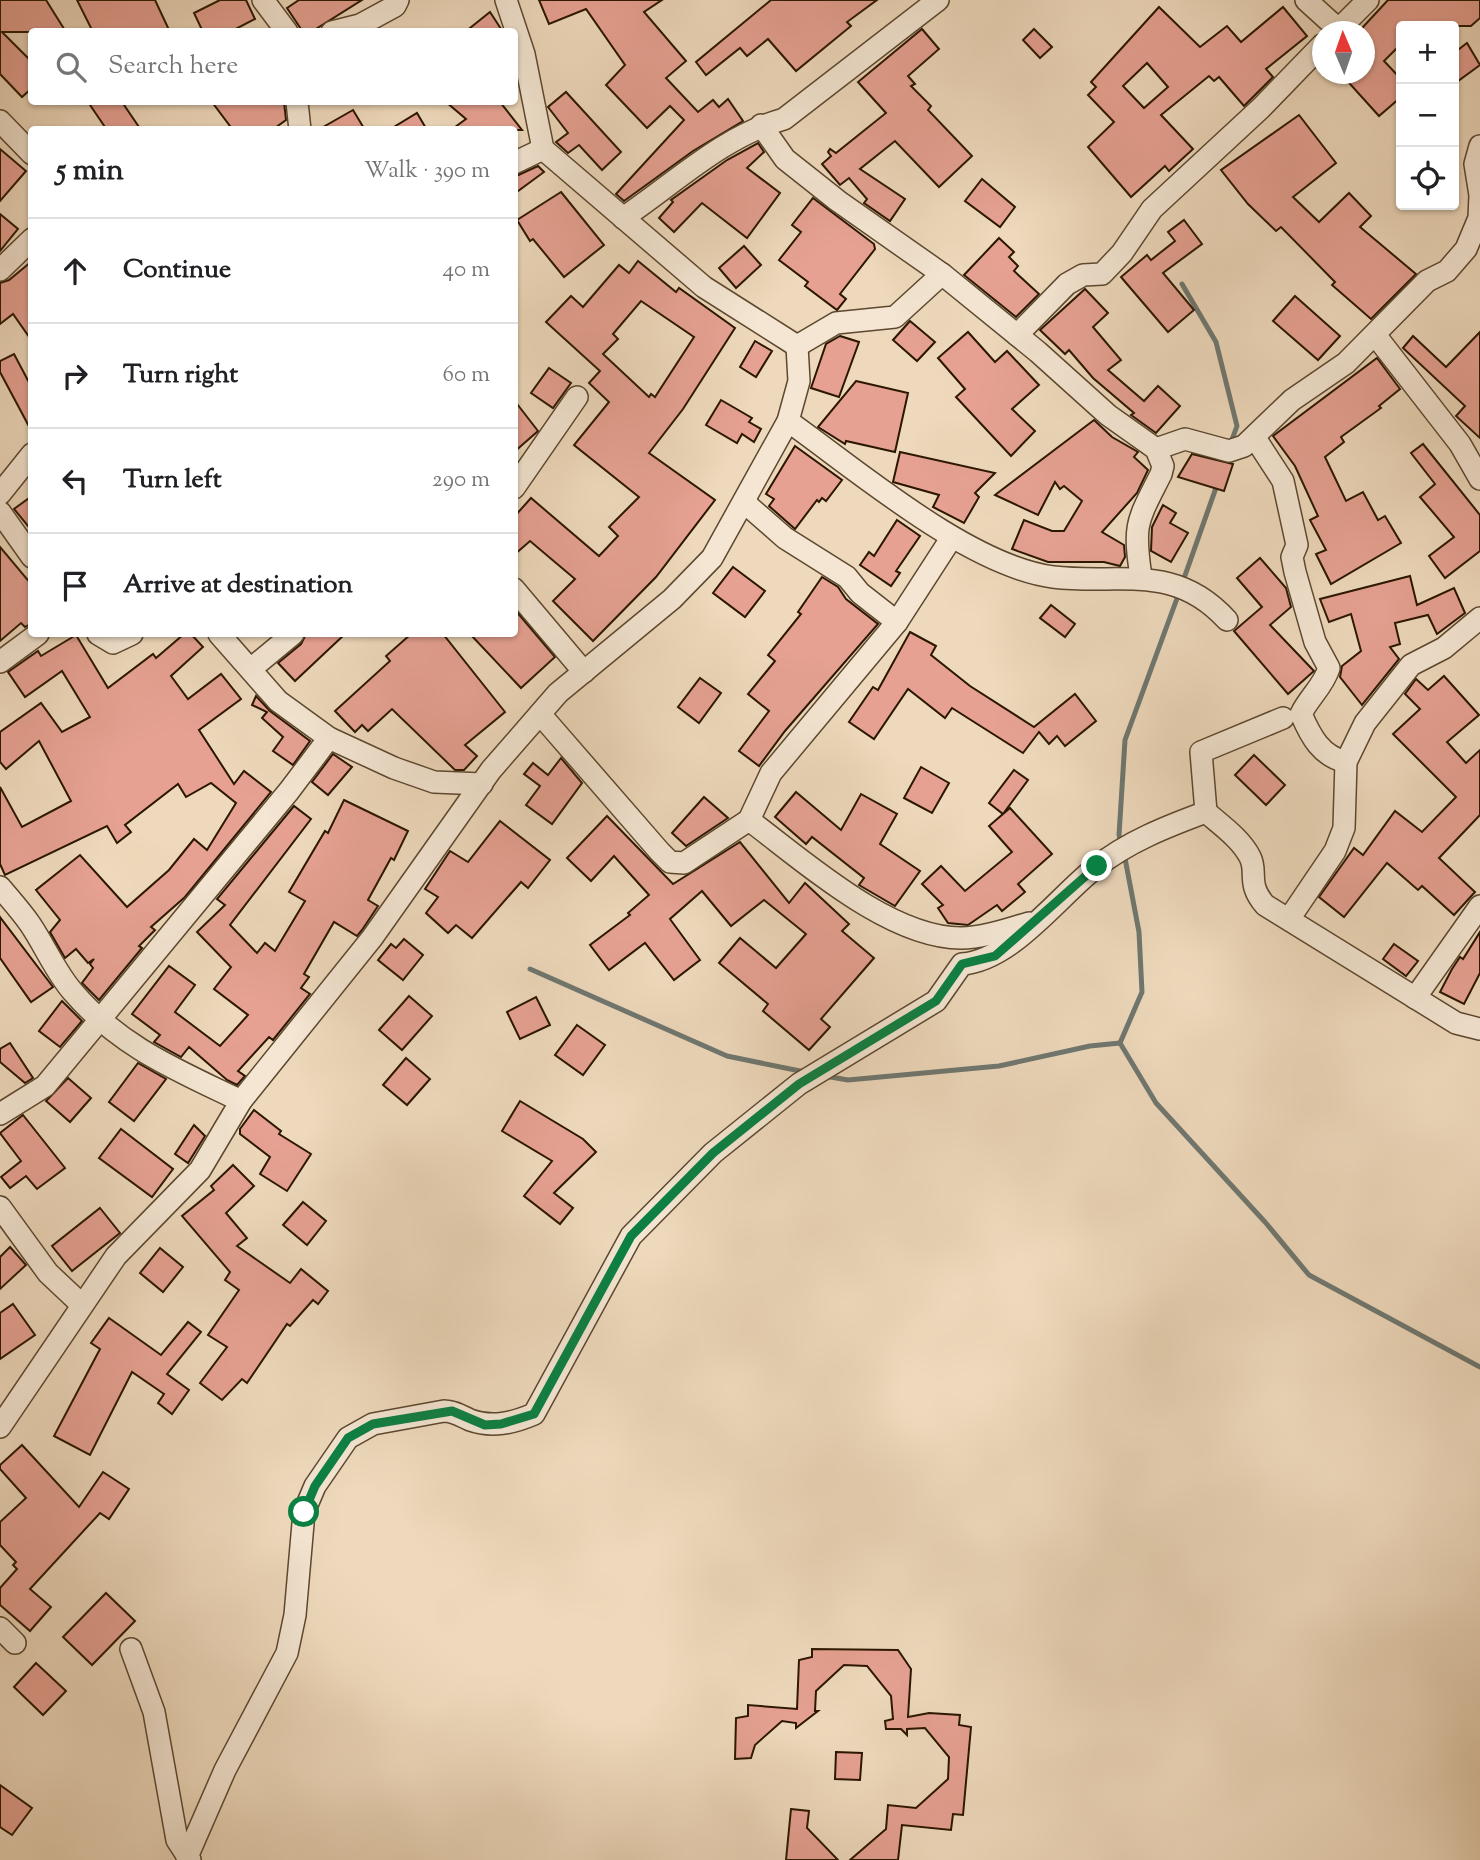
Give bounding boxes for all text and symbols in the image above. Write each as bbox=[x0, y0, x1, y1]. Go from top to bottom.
north arrow bbox=[1312, 21, 1375, 84]
map controls bbox=[1396, 21, 1459, 210]
button: + bbox=[1396, 21, 1459, 84]
search box bbox=[28, 28, 518, 105]
icon: search bbox=[52, 48, 90, 86]
text: Search here bbox=[108, 48, 238, 85]
button: − bbox=[1396, 84, 1459, 147]
button: locate bbox=[1396, 147, 1459, 210]
text: 5 min bbox=[56, 150, 124, 193]
text: Walk · 390 m bbox=[364, 155, 490, 188]
icon: ahead bbox=[56, 252, 94, 290]
text: Continue bbox=[123, 252, 231, 289]
text: 40 m bbox=[443, 254, 490, 287]
icon: right bbox=[56, 357, 94, 395]
text: Turn right bbox=[123, 357, 238, 394]
text: 60 m bbox=[442, 359, 490, 392]
icon: left bbox=[56, 462, 94, 500]
text: Turn left bbox=[123, 462, 222, 499]
text: 290 m bbox=[432, 464, 490, 497]
icon: arrive bbox=[56, 567, 94, 605]
text: Arrive at destination bbox=[123, 567, 353, 604]
route end bbox=[1081, 850, 1112, 881]
route start bbox=[288, 1496, 319, 1527]

